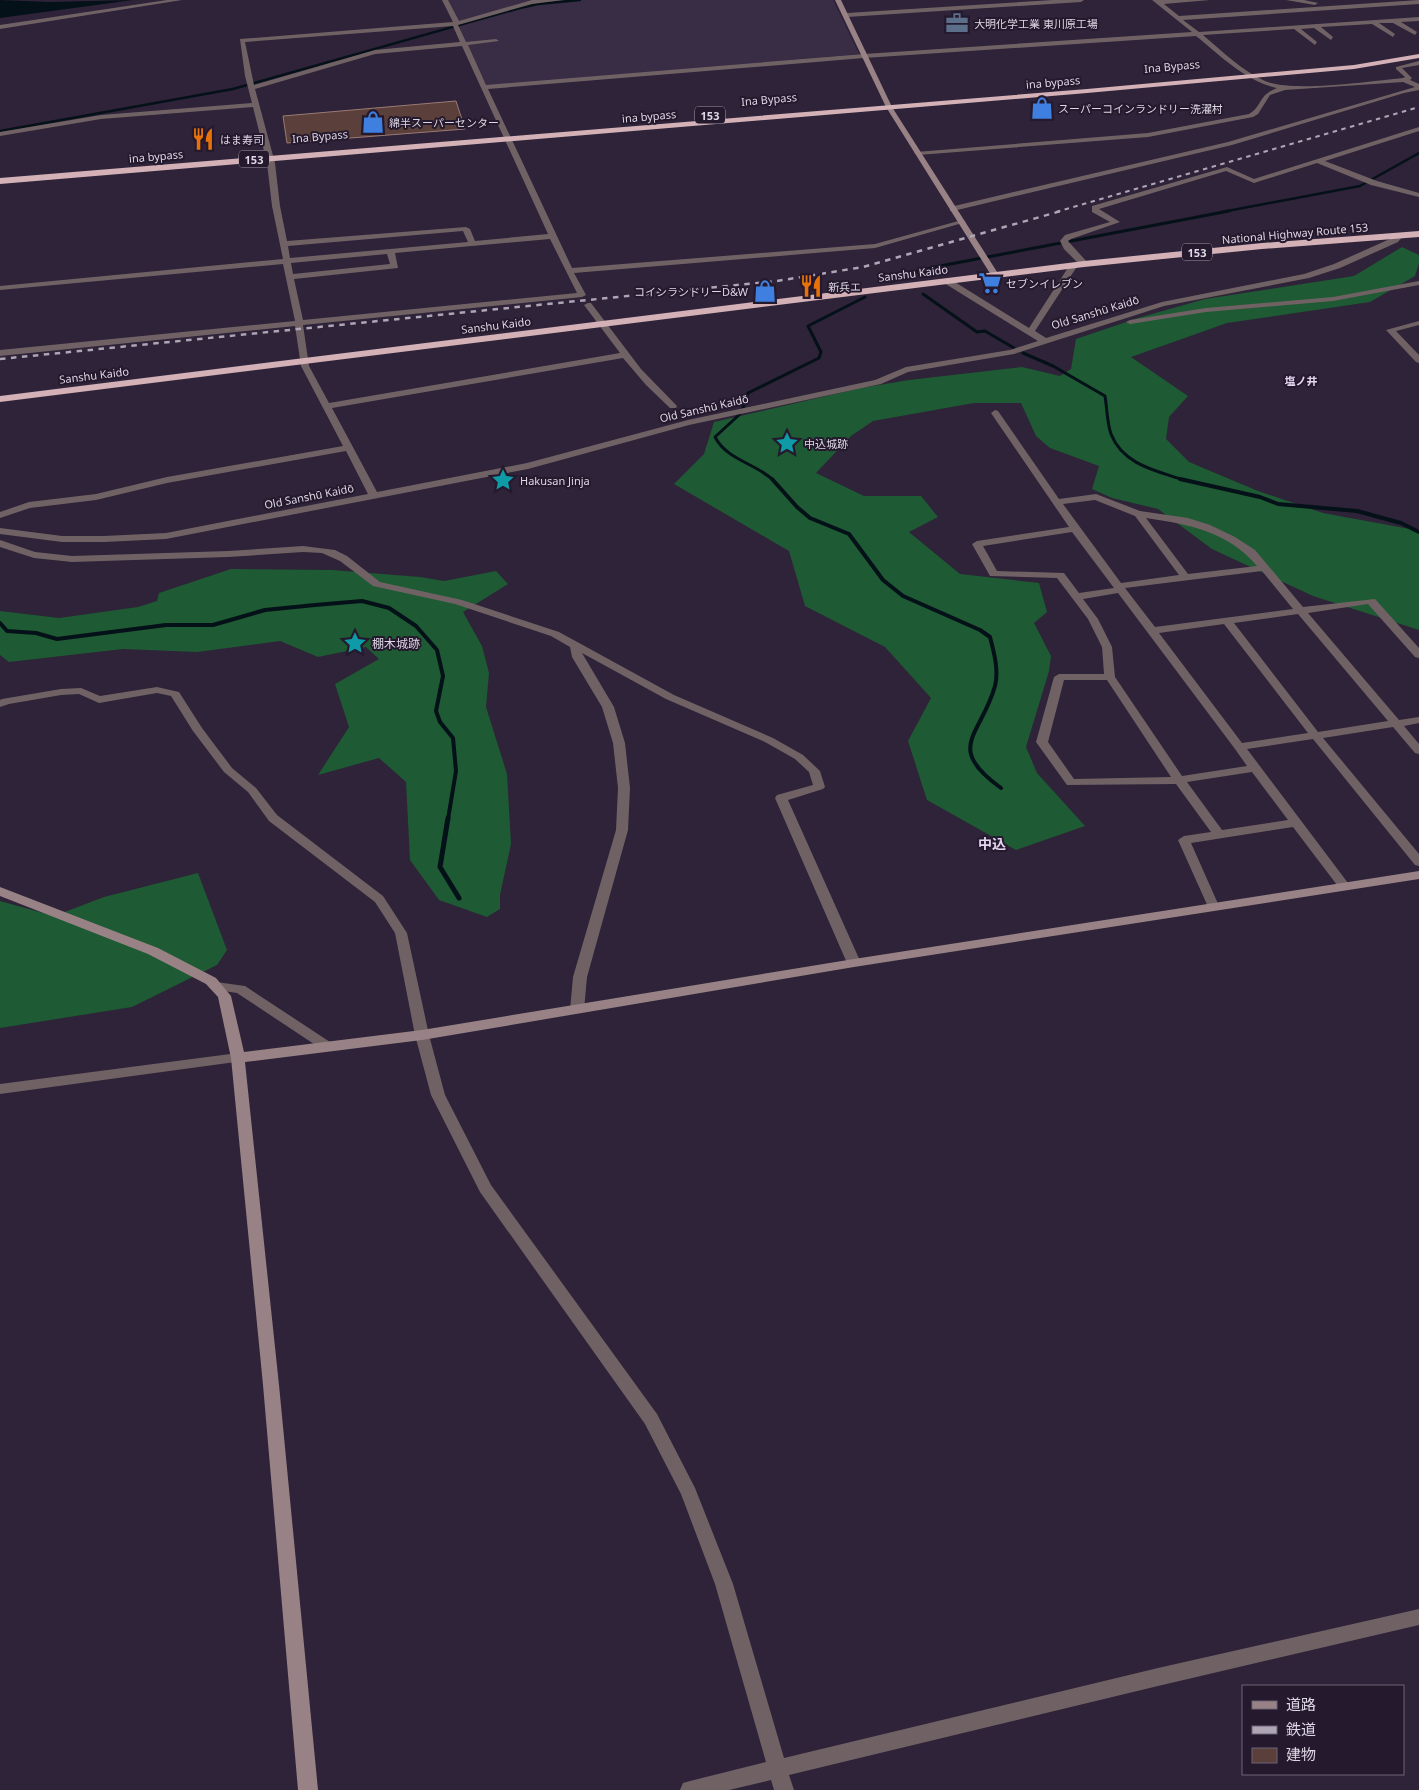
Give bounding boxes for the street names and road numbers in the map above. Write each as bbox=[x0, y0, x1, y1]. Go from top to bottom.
street label: Ina Bypass bbox=[1144, 56, 1200, 76]
street label: ina bypass bbox=[1025, 72, 1081, 92]
street label: Ina Bypass bbox=[741, 89, 797, 109]
street label: ina bypass bbox=[621, 106, 677, 126]
road number: 153 bbox=[695, 106, 725, 124]
street label: Ina Bypass bbox=[292, 126, 348, 146]
street label: ina bypass bbox=[128, 146, 184, 166]
road number: 153 bbox=[239, 150, 269, 168]
street label: National Highway Route 153 bbox=[1221, 219, 1369, 247]
road number: 153 bbox=[1182, 243, 1212, 260]
street label: Sanshu Kaido bbox=[877, 261, 949, 285]
street label: Old Sanshū Kaidō bbox=[1049, 291, 1141, 332]
street label: Sanshu Kaido bbox=[460, 313, 532, 337]
street label: Sanshu Kaido bbox=[58, 363, 130, 387]
street label: Old Sanshū Kaidō bbox=[658, 390, 750, 426]
street label: Old Sanshū Kaidō bbox=[263, 480, 355, 512]

